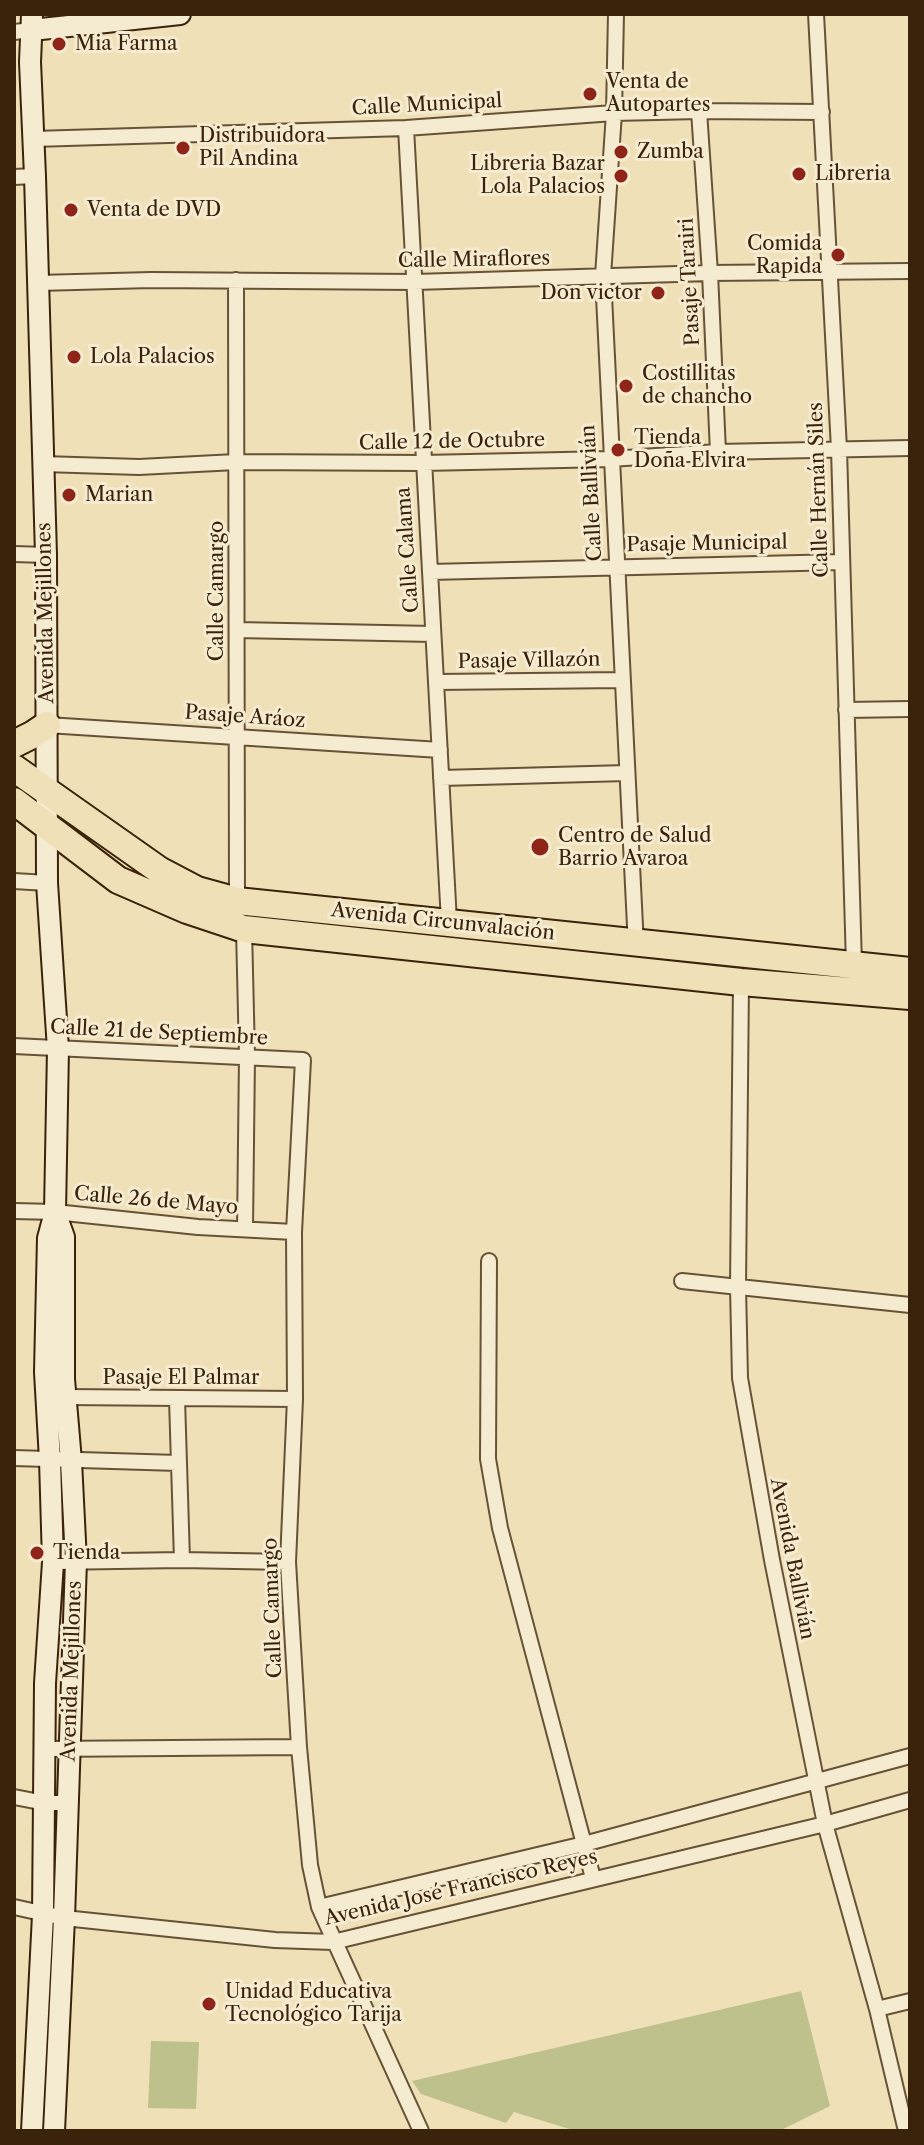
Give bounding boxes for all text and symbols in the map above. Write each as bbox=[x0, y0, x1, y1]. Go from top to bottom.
place label: Mia Farma bbox=[75, 32, 178, 56]
marker: Mia Farma bbox=[50, 35, 68, 53]
place label: Venta de Autopartes bbox=[606, 70, 710, 117]
marker: Venta de Autopartes bbox=[581, 85, 599, 103]
street label: Calle Municipal bbox=[351, 89, 503, 121]
place label: Distribuidora Pil Andina bbox=[199, 124, 325, 171]
marker: Distribuidora Pil Andina bbox=[174, 139, 192, 157]
place label: Zumba bbox=[637, 140, 704, 164]
marker: Zumba bbox=[612, 143, 630, 161]
place label: Libreria Bazar Lola Palacios bbox=[470, 152, 605, 199]
place label: Libreria bbox=[815, 162, 891, 186]
marker: Libreria bbox=[790, 165, 808, 183]
marker: Libreria Bazar Lola Palacios bbox=[612, 167, 630, 185]
place label: Venta de DVD bbox=[87, 198, 221, 222]
marker: Venta de DVD bbox=[62, 201, 80, 219]
street label: Pasaje Tarairi bbox=[675, 217, 705, 347]
place label: Comida Rapida bbox=[747, 232, 822, 279]
marker: Comida Rapida bbox=[829, 246, 847, 264]
street label: Calle Miraflores bbox=[398, 247, 550, 273]
place label: Don victor bbox=[541, 281, 642, 305]
marker: Don victor bbox=[649, 284, 667, 302]
place label: Lola Palacios bbox=[90, 345, 215, 369]
marker: Lola Palacios bbox=[65, 348, 83, 366]
place label: Costillitas de chancho bbox=[642, 362, 752, 409]
marker: Costillitas de chancho bbox=[617, 377, 635, 395]
street label: Calle Hernán Siles bbox=[804, 402, 834, 578]
street label: Calle Ballivián bbox=[576, 424, 608, 562]
place label: Tienda Doña Elvira bbox=[634, 426, 746, 473]
street label: Calle 12 de Octubre bbox=[359, 428, 545, 456]
marker: Tienda Doña Elvira bbox=[609, 441, 627, 459]
place label: Marian bbox=[85, 483, 153, 507]
marker: Marian bbox=[60, 486, 78, 504]
street label: Calle Calama bbox=[392, 486, 424, 614]
street label: Calle Camargo bbox=[205, 521, 229, 661]
street label: Avenida Mejillones bbox=[32, 522, 60, 704]
street label: Pasaje Municipal bbox=[626, 531, 788, 557]
street label: Pasaje Villazón bbox=[457, 648, 601, 674]
street label: Pasaje Aráoz bbox=[184, 701, 306, 733]
place label: Centro de Salud Barrio Avaroa bbox=[558, 824, 712, 871]
marker: Centro de Salud Barrio Avaroa bbox=[529, 836, 551, 858]
street label: Avenida Circunvalación bbox=[330, 898, 556, 946]
street label: Calle 21 de Septiembre bbox=[49, 1015, 269, 1051]
street label: Calle 26 de Mayo bbox=[73, 1182, 239, 1220]
street label: Pasaje El Palmar bbox=[103, 1366, 259, 1390]
street label: Avenida Ballivián bbox=[765, 1476, 819, 1642]
street label: Calle Camargo bbox=[259, 1537, 287, 1679]
place label: Tienda bbox=[53, 1541, 120, 1565]
marker: Tienda bbox=[28, 1544, 46, 1562]
street label: Avenida Mejillones bbox=[57, 1580, 87, 1762]
street label: Avenida José Francisco Reyes bbox=[322, 1845, 600, 1931]
place label: Unidad Educativa Tecnológico Tarija bbox=[225, 1980, 402, 2027]
marker: Unidad Educativa Tecnológico Tarija bbox=[200, 1995, 218, 2013]

